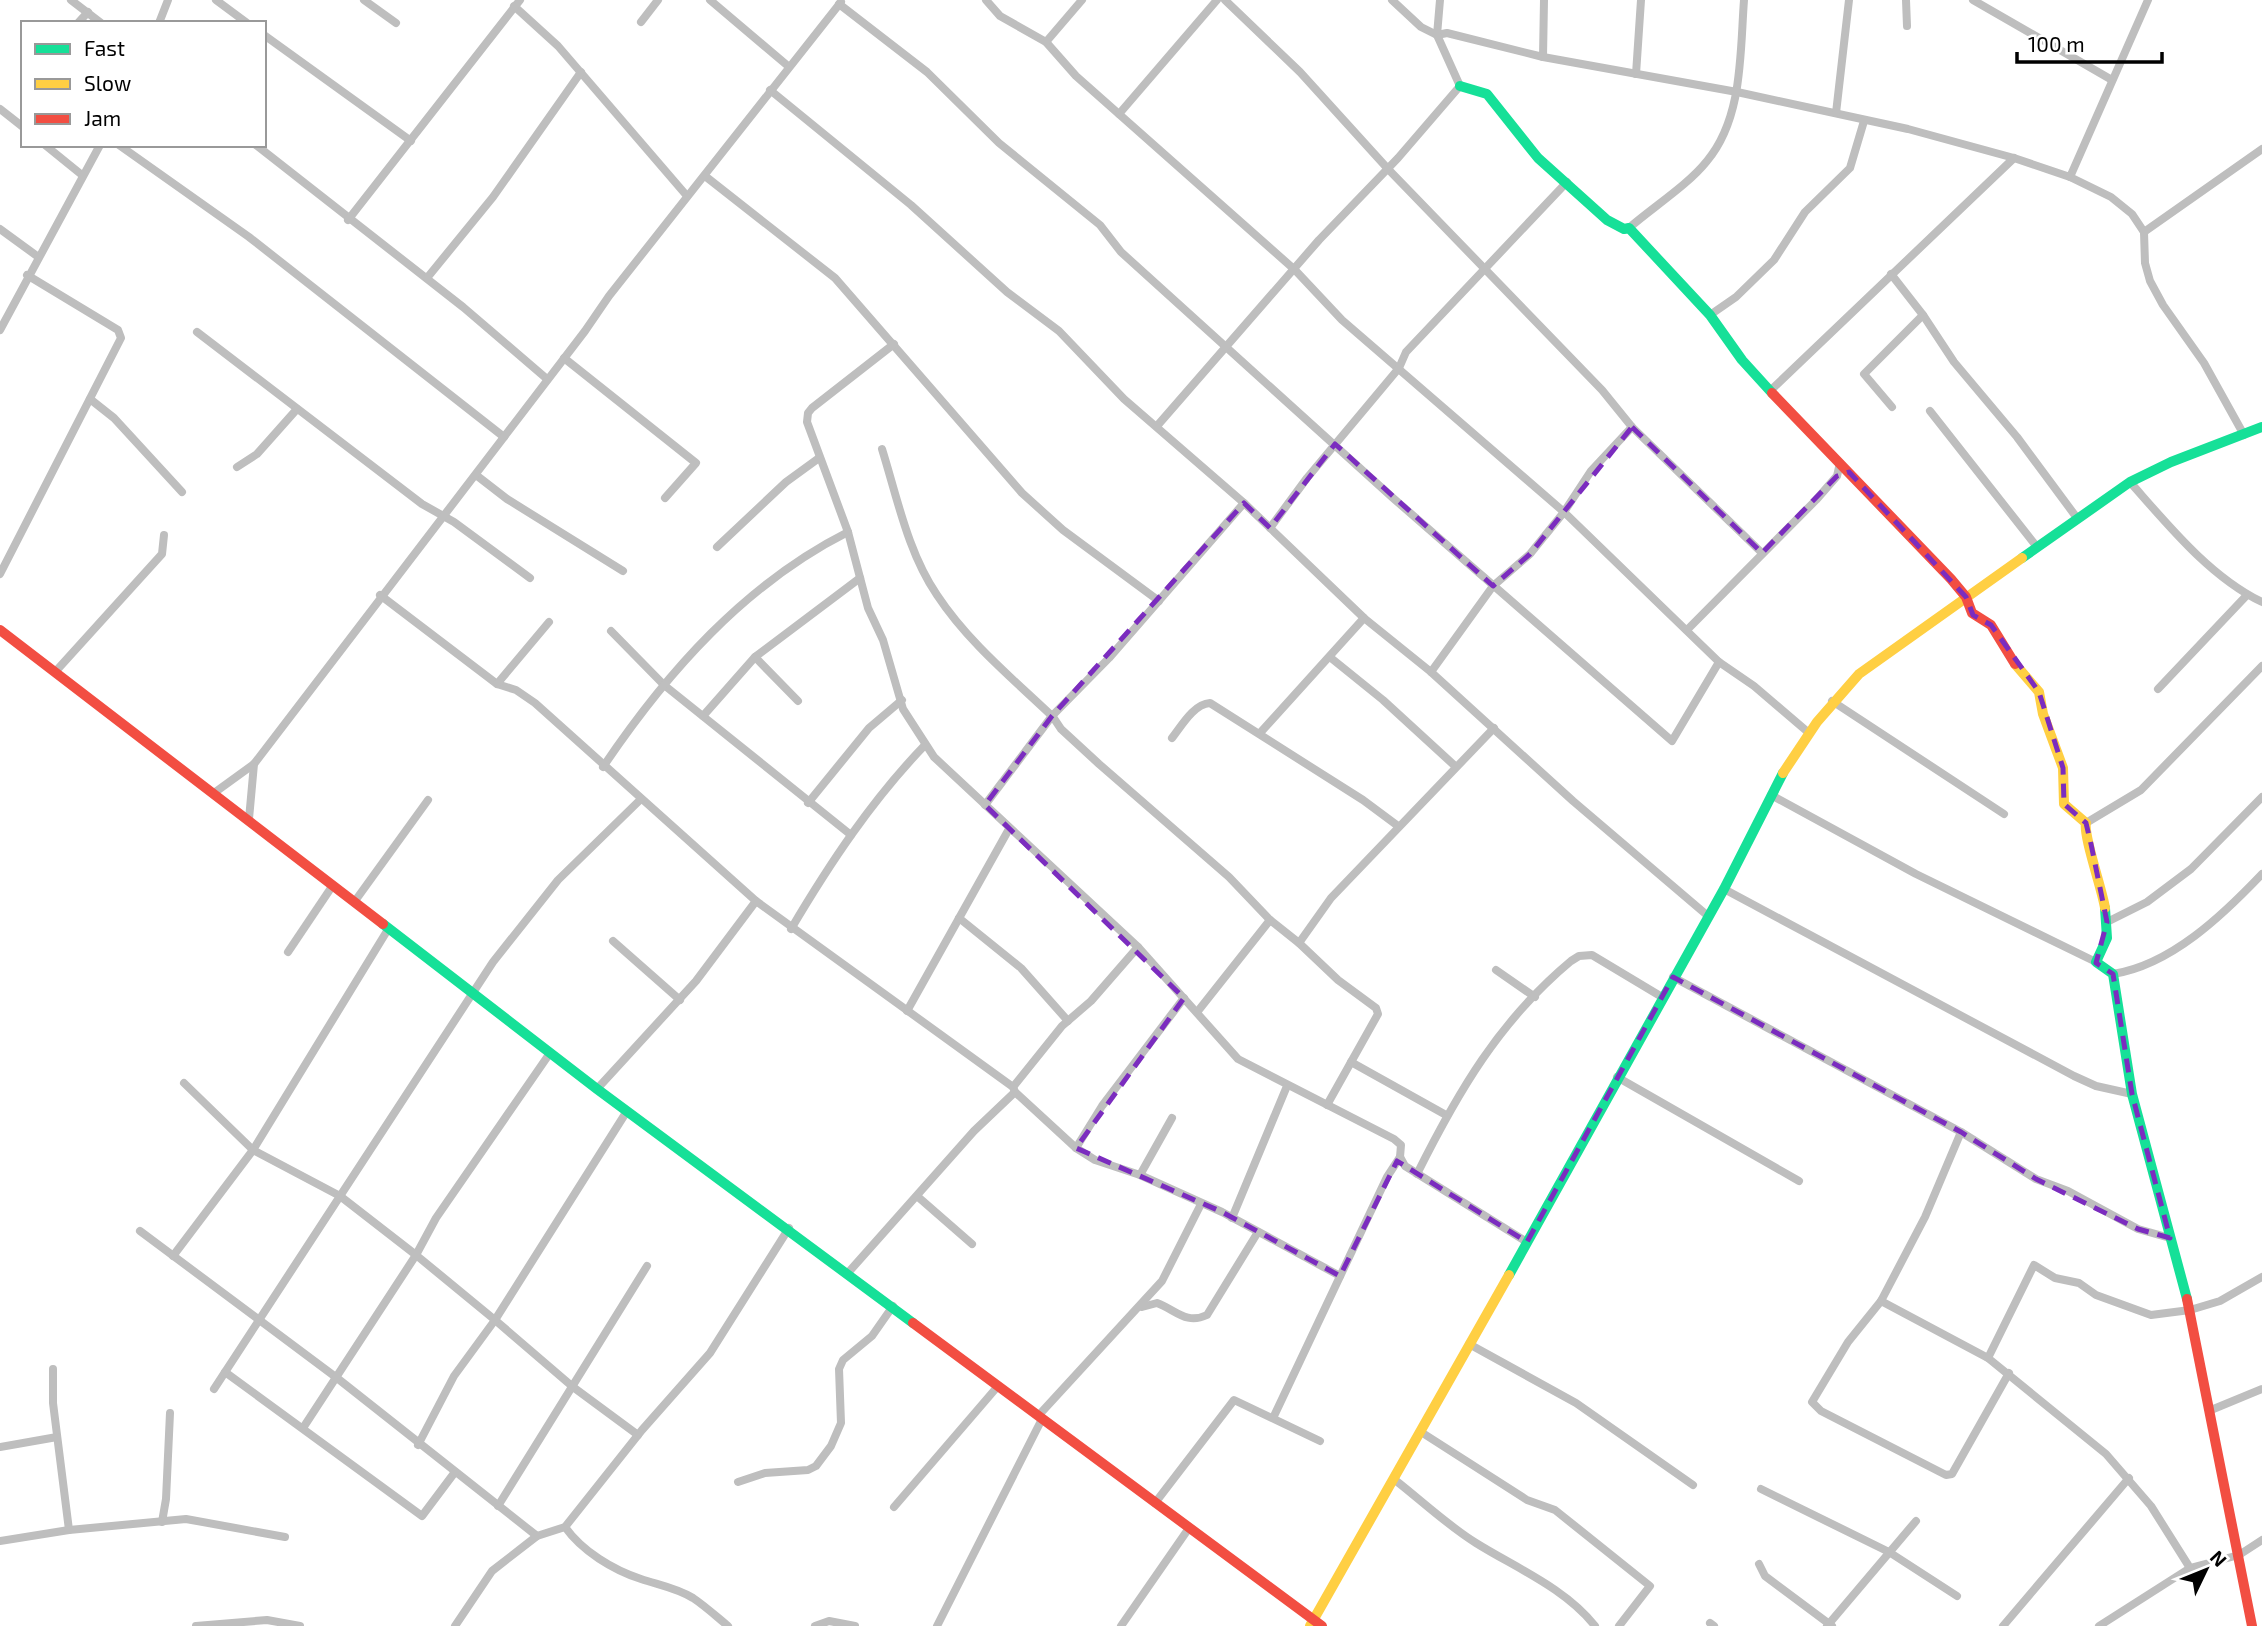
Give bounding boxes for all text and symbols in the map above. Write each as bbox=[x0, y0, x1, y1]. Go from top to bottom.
legend bbox=[21, 21, 266, 147]
scale bar bbox=[2017, 21, 2162, 65]
text: 100 m bbox=[2028, 31, 2085, 56]
text: Fast bbox=[84, 35, 125, 60]
text: Slow bbox=[84, 70, 131, 95]
text: Jam bbox=[84, 105, 121, 130]
north arrow bbox=[2171, 1535, 2241, 1605]
text: N bbox=[2206, 1545, 2232, 1571]

